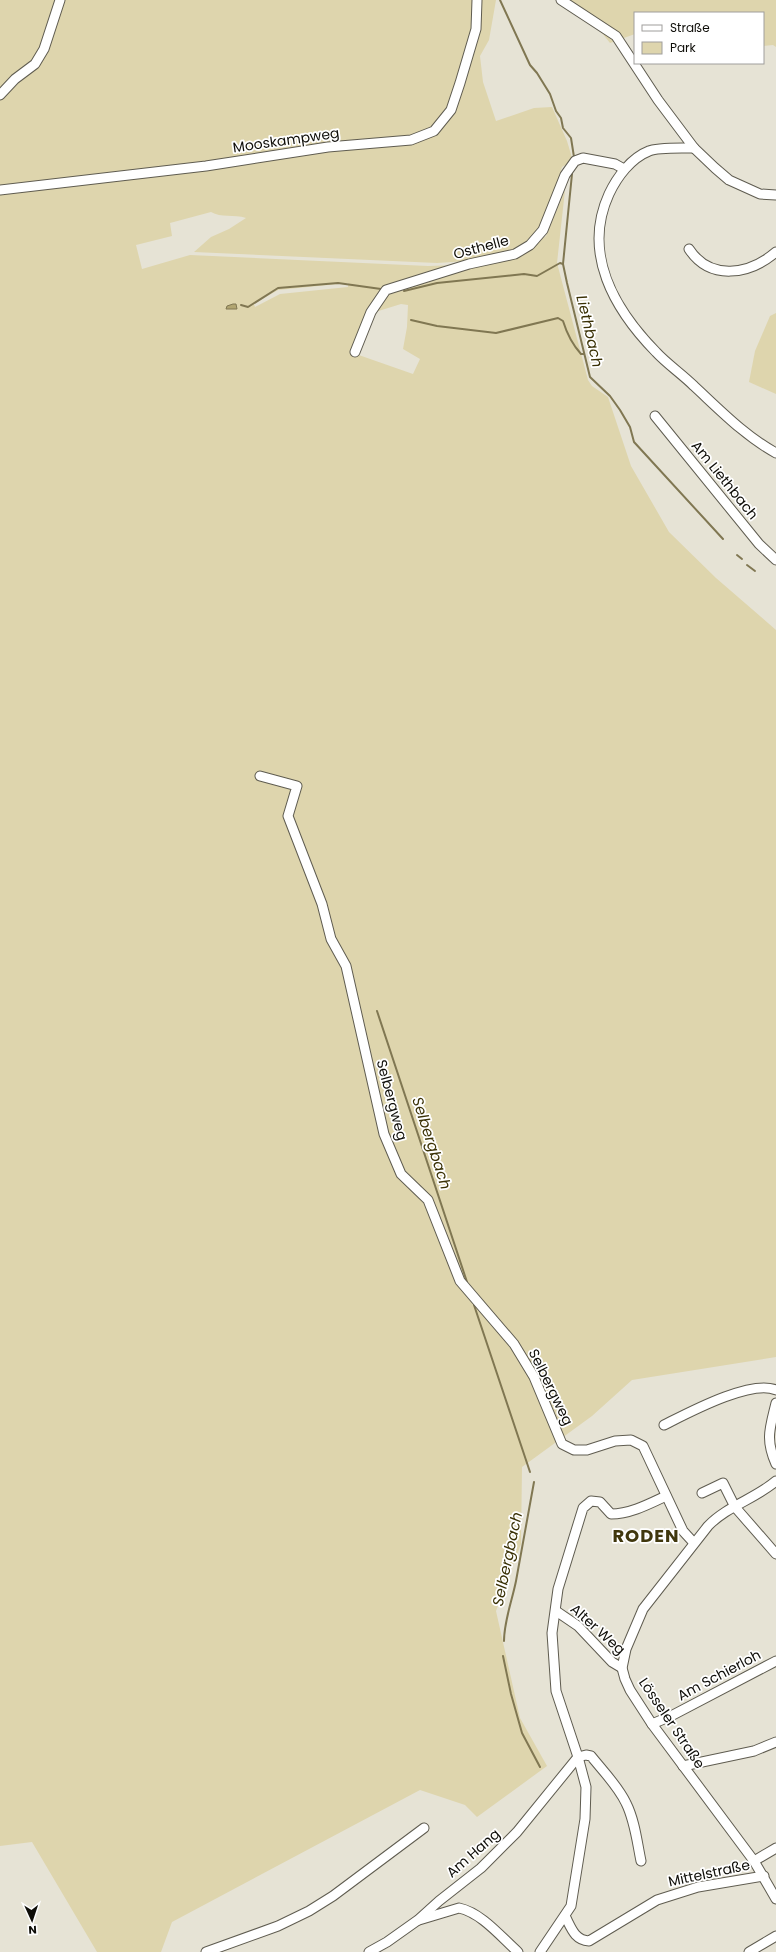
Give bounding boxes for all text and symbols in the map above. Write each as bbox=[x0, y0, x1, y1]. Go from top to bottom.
legend bbox=[634, 12, 764, 64]
text: Straße bbox=[670, 19, 710, 36]
text: Park bbox=[670, 39, 697, 56]
street label: Mooskampweg bbox=[231, 123, 341, 157]
street label: Osthelle bbox=[451, 230, 511, 264]
water label: Liethbach bbox=[572, 293, 608, 369]
street label: Am Liethbach bbox=[687, 436, 763, 524]
street label: Selbergweg bbox=[372, 1057, 412, 1143]
water label: Selbergbach bbox=[407, 1094, 457, 1192]
street label: Selbergweg bbox=[524, 1345, 578, 1429]
water label: Selbergbach bbox=[487, 1510, 527, 1608]
district label: RODEN bbox=[612, 1523, 680, 1548]
street label: Alter Weg bbox=[566, 1599, 630, 1659]
street label: Am Schierloh bbox=[674, 1645, 764, 1705]
street label: Lösseler Straße bbox=[634, 1674, 710, 1773]
street label: Am Hang bbox=[442, 1824, 504, 1882]
street label: Mittelstraße bbox=[666, 1855, 752, 1891]
north arrow bbox=[12, 1900, 52, 1940]
text: N bbox=[28, 1922, 37, 1938]

